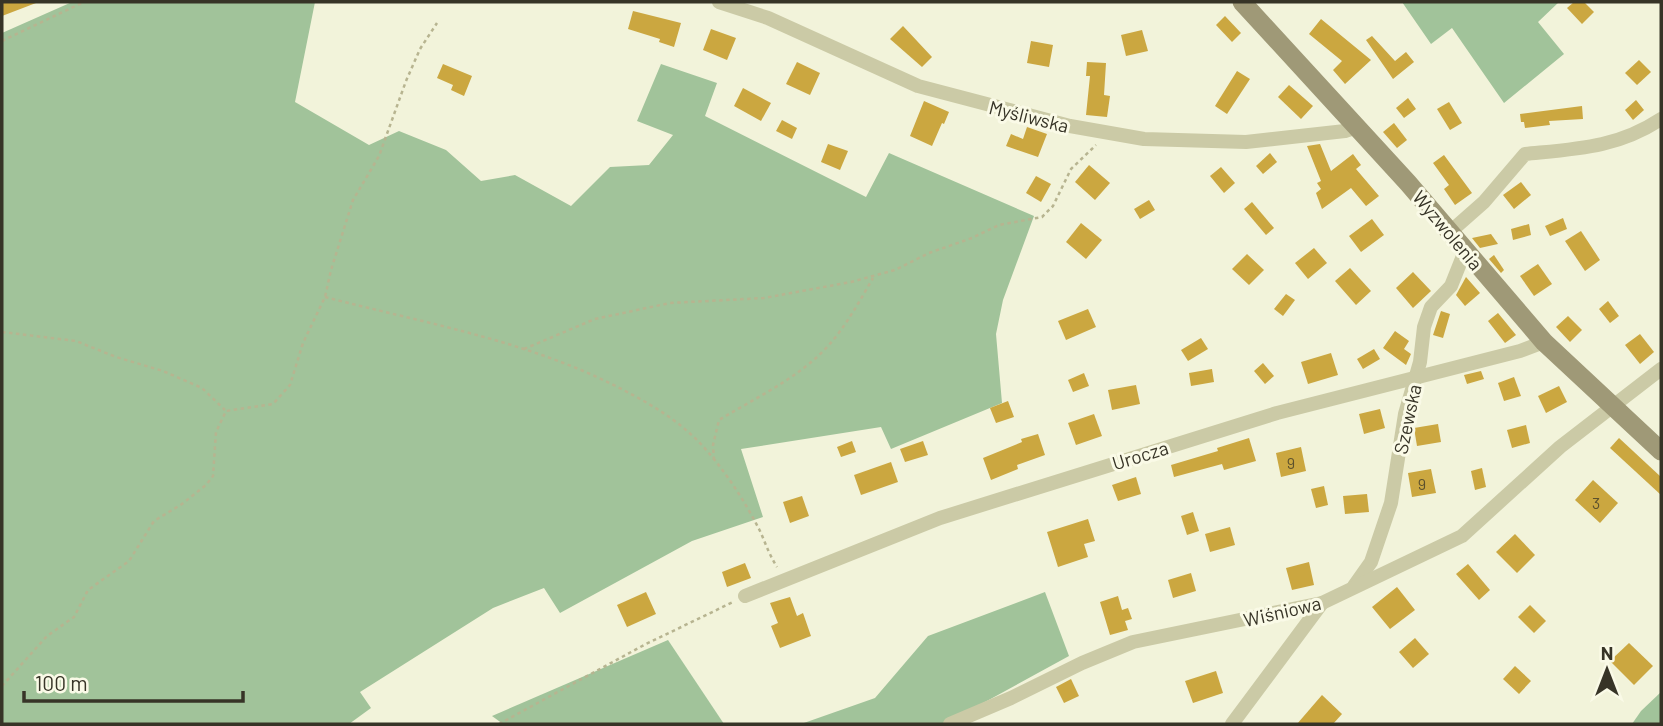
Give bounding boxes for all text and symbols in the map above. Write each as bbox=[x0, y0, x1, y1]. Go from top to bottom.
street label: Myśliwska bbox=[987, 95, 1071, 137]
street label: Wyzwolenia bbox=[1408, 186, 1488, 274]
street label: Szewska bbox=[1388, 382, 1426, 456]
street label: Urocza bbox=[1109, 436, 1171, 474]
house number: 9 bbox=[1287, 453, 1295, 472]
house number: 9 bbox=[1418, 474, 1426, 493]
house number: 3 bbox=[1592, 493, 1600, 512]
street label: Wiśniowa bbox=[1241, 591, 1323, 631]
north arrow bbox=[1572, 635, 1642, 705]
text: N bbox=[1601, 641, 1613, 664]
scale bar bbox=[24, 660, 243, 704]
text: 100 m bbox=[35, 670, 88, 695]

